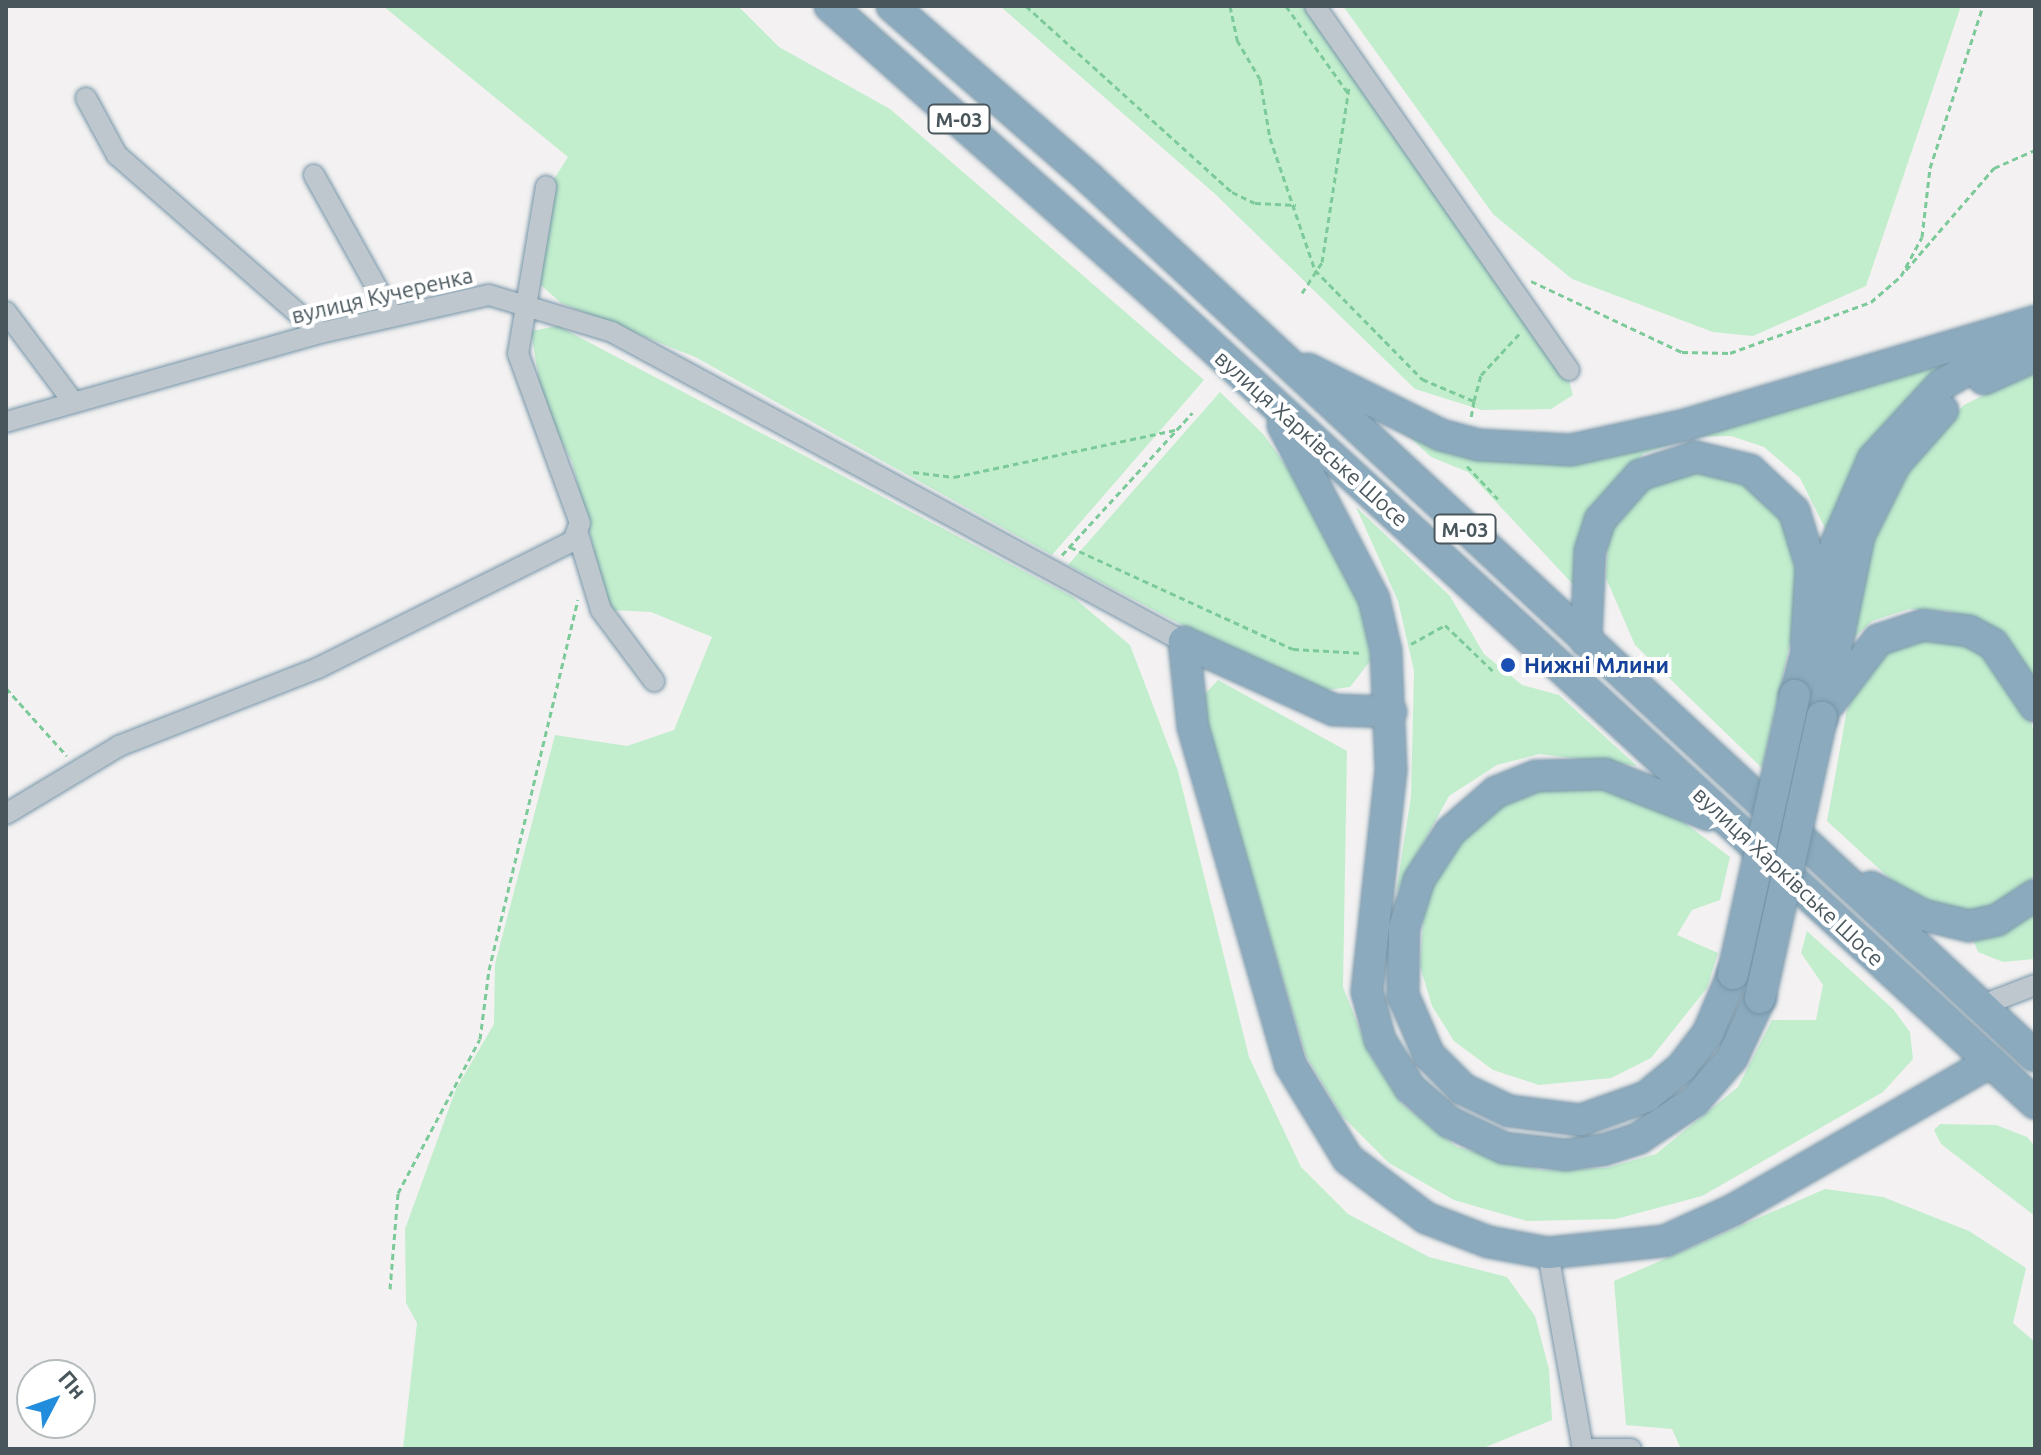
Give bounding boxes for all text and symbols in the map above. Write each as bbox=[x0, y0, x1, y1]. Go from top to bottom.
road number: М-03 bbox=[927, 103, 991, 135]
street label: вулиця Кучеренка bbox=[289, 261, 475, 329]
street label: вулиця Харківське Шосе bbox=[1210, 344, 1414, 532]
road number: М-03 bbox=[1433, 513, 1497, 545]
place label: Нижні Млини bbox=[1524, 652, 1669, 678]
marker: Нижні Млини bbox=[1499, 656, 1517, 674]
street label: вулиця Харківське Шосе bbox=[1688, 781, 1890, 971]
north arrow bbox=[16, 1359, 96, 1439]
text: Пн bbox=[54, 1365, 92, 1403]

